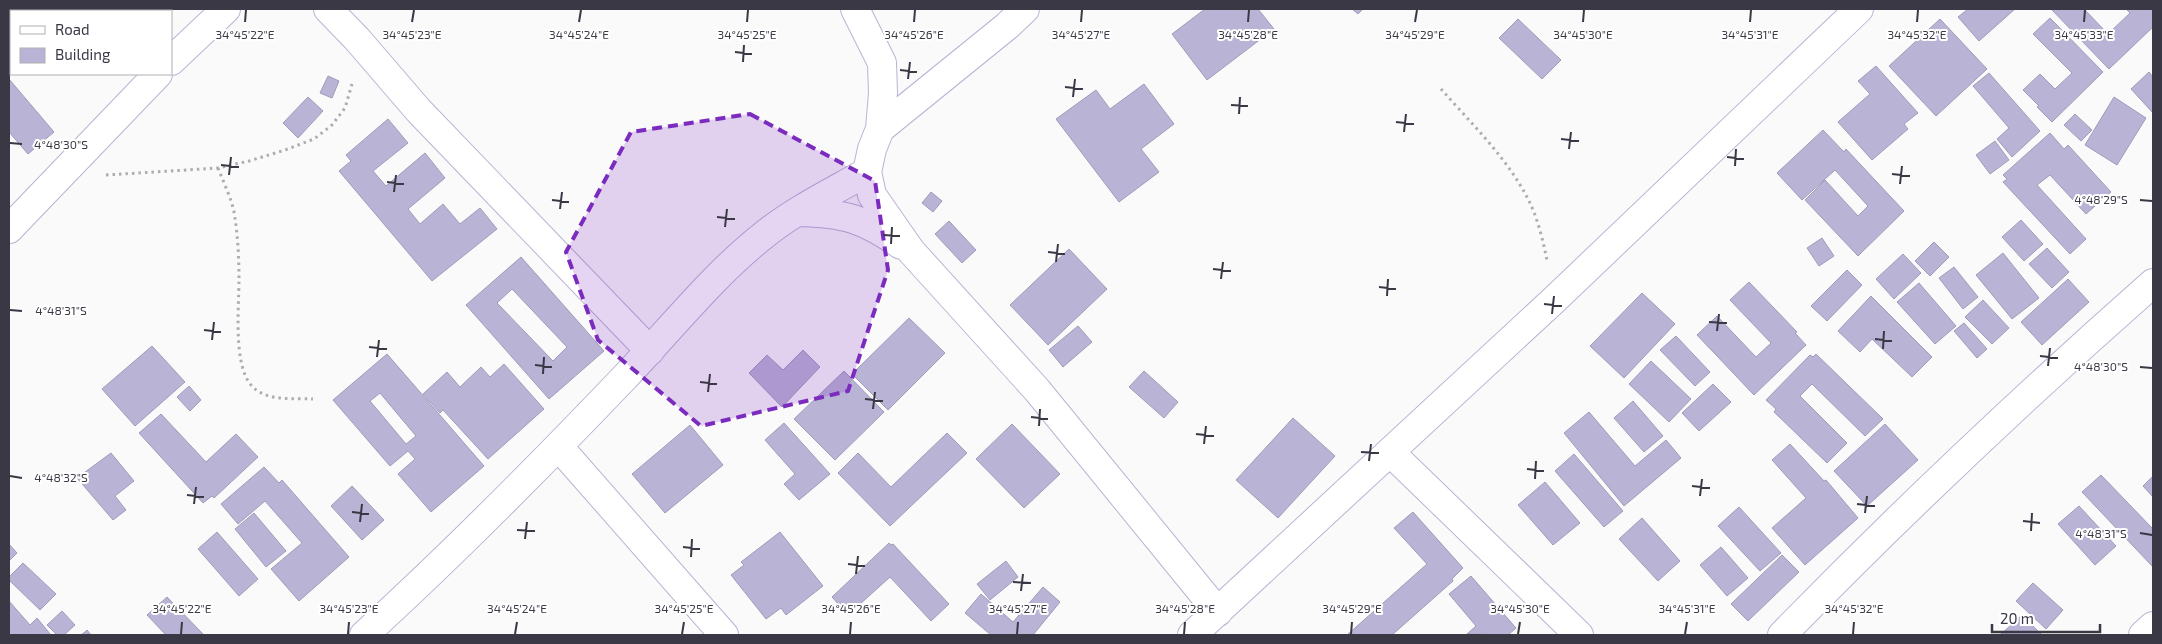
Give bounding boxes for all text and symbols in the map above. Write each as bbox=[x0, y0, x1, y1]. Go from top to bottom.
legend bbox=[10, 10, 172, 75]
text: Road bbox=[55, 20, 90, 38]
text: 34°45'22"E bbox=[215, 27, 275, 41]
text: 34°45'23"E bbox=[382, 27, 442, 41]
text: 34°45'24"E bbox=[549, 27, 609, 41]
text: 34°45'25"E bbox=[718, 27, 777, 41]
text: 34°45'26"E bbox=[884, 27, 944, 41]
text: 34°45'27"E bbox=[1052, 27, 1111, 41]
text: 34°45'28"E bbox=[1218, 27, 1278, 41]
text: 34°45'29"E bbox=[1385, 27, 1445, 41]
text: 34°45'30"E bbox=[1553, 27, 1613, 41]
text: 34°45'31"E bbox=[1721, 27, 1779, 41]
text: 34°45'32"E bbox=[1887, 27, 1947, 41]
text: 34°45'33"E bbox=[2054, 27, 2114, 41]
text: Building bbox=[55, 45, 111, 63]
text: 4°48'30"S bbox=[34, 137, 88, 151]
text: 4°48'29"S bbox=[2074, 192, 2128, 206]
text: 4°48'31"S bbox=[35, 303, 87, 317]
text: 4°48'30"S bbox=[2074, 359, 2128, 373]
text: 4°48'32"S bbox=[34, 470, 88, 484]
text: 4°48'31"S bbox=[2075, 526, 2127, 540]
text: 34°45'22"E bbox=[152, 601, 212, 615]
text: 34°45'23"E bbox=[319, 601, 379, 615]
text: 34°45'24"E bbox=[487, 601, 547, 615]
text: 34°45'25"E bbox=[655, 601, 714, 615]
text: 34°45'26"E bbox=[821, 601, 881, 615]
text: 34°45'27"E bbox=[989, 601, 1048, 615]
text: 34°45'28"E bbox=[1155, 601, 1215, 615]
text: 34°45'29"E bbox=[1322, 601, 1382, 615]
text: 34°45'30"E bbox=[1490, 601, 1550, 615]
text: 34°45'31"E bbox=[1658, 601, 1716, 615]
text: 34°45'32"E bbox=[1824, 601, 1884, 615]
scale bar bbox=[1992, 602, 2100, 634]
text: 20 m bbox=[2000, 609, 2034, 627]

